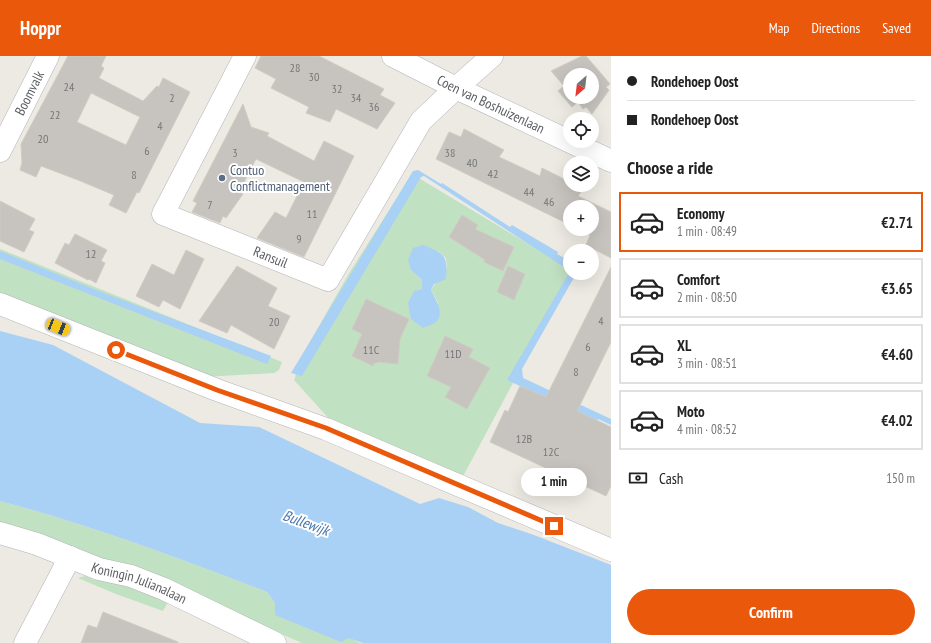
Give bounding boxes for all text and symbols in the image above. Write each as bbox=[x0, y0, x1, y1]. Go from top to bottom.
text: Hoppr bbox=[20, 16, 61, 40]
text: Map bbox=[769, 19, 789, 37]
text: Directions bbox=[811, 19, 860, 37]
text: Saved bbox=[882, 19, 911, 37]
house number: 28 bbox=[290, 60, 300, 75]
street label: Boomvalk bbox=[11, 67, 48, 118]
north arrow bbox=[563, 68, 599, 104]
map controls bbox=[563, 68, 599, 280]
house number: 30 bbox=[309, 69, 319, 84]
street label: Coen van Boshuizenlaan bbox=[434, 71, 548, 137]
text: Rondehoep Oost bbox=[651, 72, 738, 91]
house number: 24 bbox=[64, 79, 75, 94]
house number: 32 bbox=[332, 81, 342, 96]
house number: 2 bbox=[169, 90, 175, 105]
house number: 34 bbox=[351, 90, 362, 105]
house number: 36 bbox=[369, 99, 379, 114]
house number: 22 bbox=[50, 107, 60, 122]
text: Rondehoep Oost bbox=[651, 110, 738, 129]
button: locate bbox=[563, 112, 599, 148]
house number: 4 bbox=[157, 118, 163, 133]
house number: 20 bbox=[38, 131, 48, 146]
house number: 6 bbox=[144, 143, 150, 158]
house number: 3 bbox=[232, 145, 238, 160]
house number: 38 bbox=[445, 145, 455, 160]
house number: 40 bbox=[467, 155, 477, 170]
button: layers bbox=[563, 156, 599, 192]
text: Choose a ride bbox=[627, 156, 713, 179]
place label: Contuo Conflictmanagement bbox=[230, 161, 330, 195]
house number: 42 bbox=[488, 166, 498, 181]
house number: 8 bbox=[131, 167, 137, 182]
marker: Contuo Conflictmanagement bbox=[217, 173, 227, 183]
house number: 44 bbox=[524, 184, 535, 199]
house number: 46 bbox=[544, 194, 554, 209]
house number: 7 bbox=[207, 197, 213, 212]
button: + bbox=[563, 200, 599, 236]
icon: car bbox=[629, 204, 665, 240]
text: Economy bbox=[677, 204, 725, 223]
house number: 11 bbox=[307, 206, 317, 221]
text: €2.71 bbox=[881, 213, 913, 232]
text: 1 min · 08:49 bbox=[677, 223, 737, 240]
house number: 9 bbox=[296, 231, 302, 246]
street label: Ransuil bbox=[251, 242, 291, 272]
button: − bbox=[563, 244, 599, 280]
house number: 12 bbox=[86, 246, 96, 261]
icon: car bbox=[629, 270, 665, 306]
text: Comfort bbox=[677, 270, 720, 289]
text: €3.65 bbox=[881, 279, 913, 298]
text: 2 min · 08:50 bbox=[677, 289, 737, 306]
house number: 4 bbox=[598, 313, 604, 328]
house number: 20 bbox=[269, 314, 279, 329]
car bbox=[45, 317, 71, 337]
icon: car bbox=[629, 336, 665, 372]
text: XL bbox=[677, 336, 691, 355]
house number: 6 bbox=[585, 339, 591, 354]
route start bbox=[107, 341, 125, 359]
house number: 11C bbox=[363, 342, 380, 357]
text: €4.60 bbox=[881, 345, 913, 364]
house number: 11D bbox=[444, 346, 462, 361]
text: 3 min · 08:51 bbox=[677, 355, 737, 372]
house number: 8 bbox=[573, 364, 579, 379]
icon: car bbox=[629, 402, 665, 438]
text: Moto bbox=[677, 402, 705, 421]
text: €4.02 bbox=[881, 411, 913, 430]
text: 4 min · 08:52 bbox=[677, 421, 737, 438]
house number: 12B bbox=[516, 431, 533, 446]
house number: 12C bbox=[543, 444, 560, 459]
icon: cash bbox=[627, 467, 649, 489]
callout: 1 min bbox=[521, 468, 587, 496]
text: Cash bbox=[659, 469, 683, 488]
text: 150 m bbox=[886, 470, 915, 487]
text: 1 min bbox=[541, 473, 567, 490]
water label: Bullewijk bbox=[280, 505, 334, 540]
route end bbox=[545, 517, 563, 535]
street label: Koningin Julianalaan bbox=[89, 558, 190, 608]
button: Confirm bbox=[627, 589, 915, 635]

